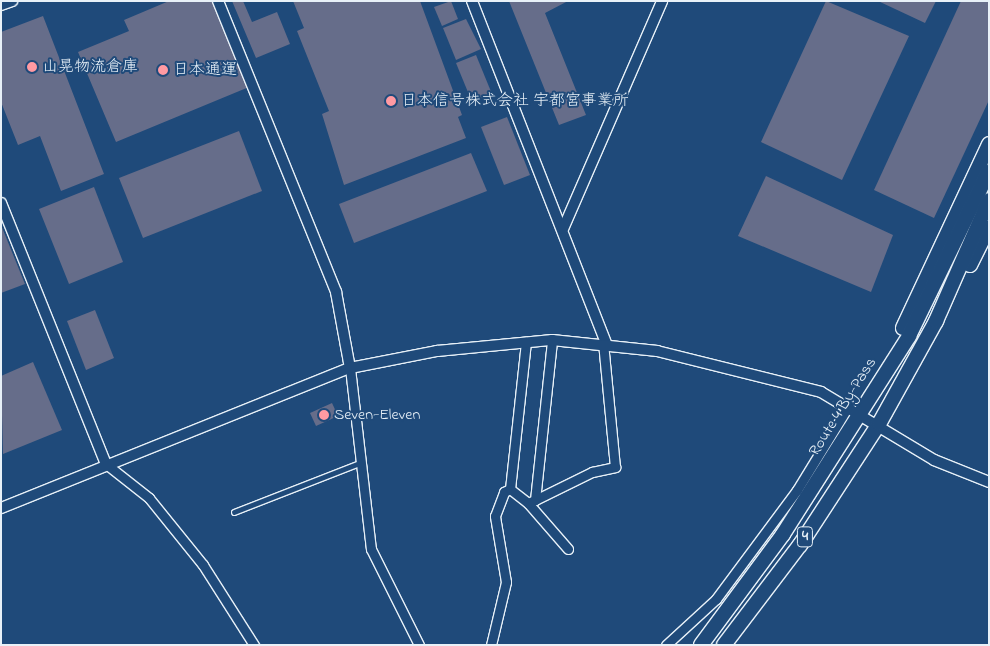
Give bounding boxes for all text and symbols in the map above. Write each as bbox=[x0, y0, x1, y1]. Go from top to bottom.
place label: 山晃物流倉庫 bbox=[42, 57, 138, 77]
place label: 日本通運 bbox=[173, 60, 237, 80]
marker: 山晃物流倉庫 bbox=[26, 61, 38, 73]
marker: 日本通運 bbox=[157, 64, 169, 76]
place label: 日本信号株式会社 宇都宮事業所 bbox=[401, 91, 629, 111]
marker: 日本信号株式会社 宇都宮事業所 bbox=[385, 95, 397, 107]
street label: Route 4 By-Pass bbox=[805, 354, 881, 460]
place label: Seven-Eleven bbox=[334, 405, 420, 425]
marker: Seven-Eleven bbox=[318, 409, 330, 421]
road number: 4 bbox=[796, 524, 814, 550]

